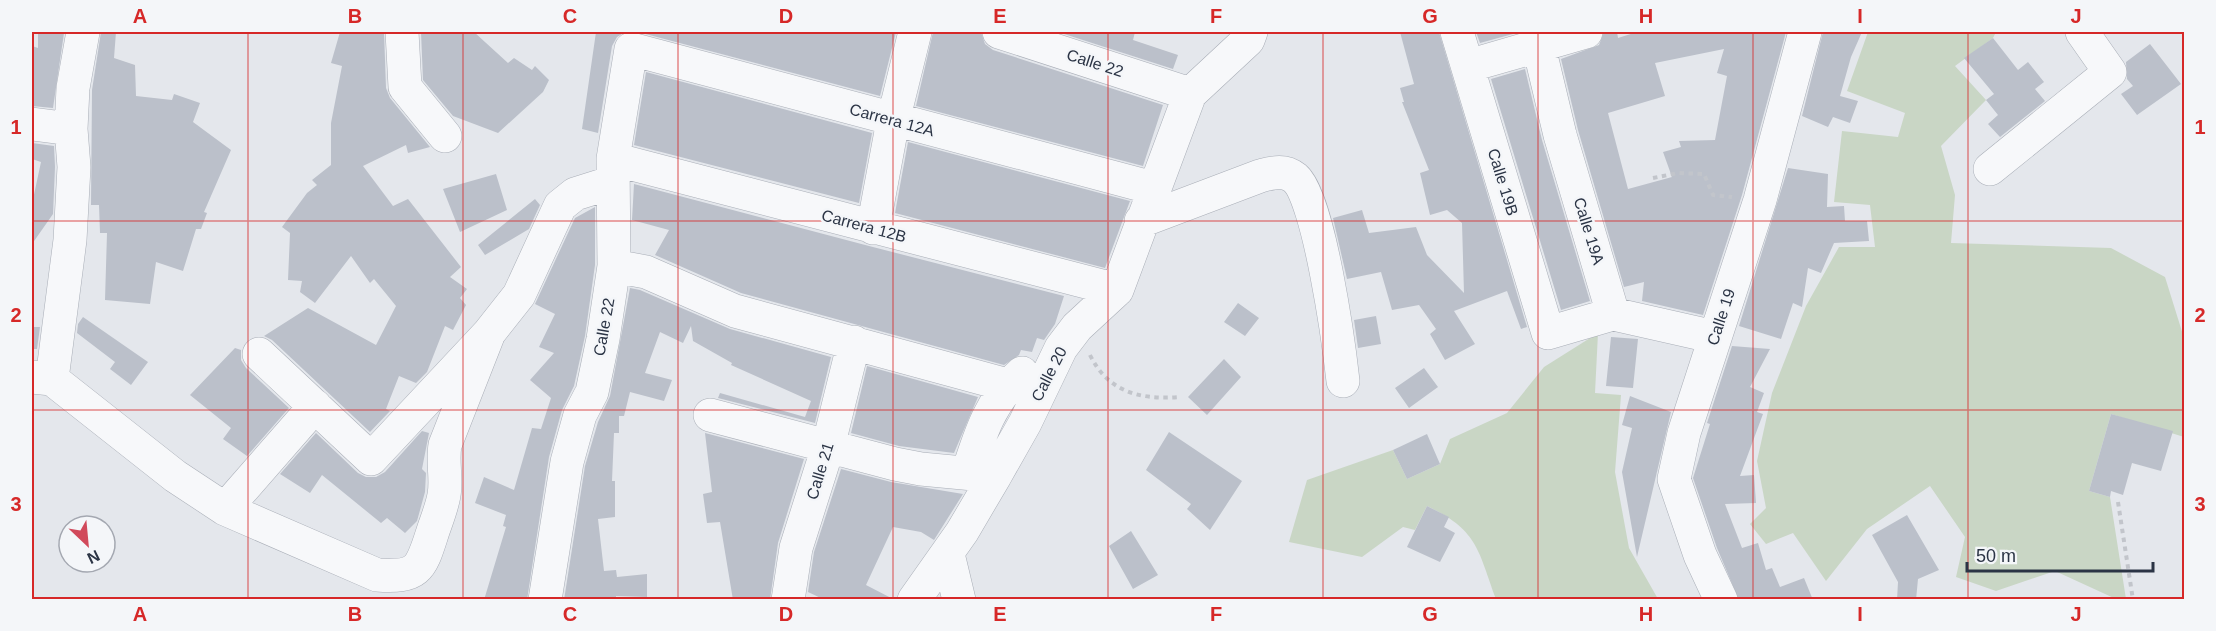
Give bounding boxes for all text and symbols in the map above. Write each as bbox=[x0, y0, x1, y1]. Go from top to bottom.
text: A bbox=[133, 5, 147, 27]
text: B bbox=[348, 5, 362, 27]
text: C bbox=[563, 5, 577, 27]
text: D bbox=[779, 5, 793, 27]
text: E bbox=[993, 5, 1007, 27]
text: F bbox=[1210, 5, 1222, 27]
text: G bbox=[1422, 5, 1438, 27]
text: H bbox=[1639, 5, 1653, 27]
text: I bbox=[1857, 5, 1863, 27]
text: J bbox=[2070, 5, 2082, 27]
street label: Calle 22 bbox=[1064, 46, 1126, 80]
street label: Carrera 12A bbox=[848, 101, 937, 140]
text: 1 bbox=[10, 116, 22, 138]
text: 1 bbox=[2194, 116, 2206, 138]
street label: Calle 19B bbox=[1485, 146, 1521, 218]
street label: Calle 19A bbox=[1571, 195, 1607, 267]
street label: Carrera 12B bbox=[820, 207, 908, 245]
street label: Calle 19 bbox=[1704, 286, 1738, 348]
street label: Calle 22 bbox=[591, 297, 617, 357]
text: 2 bbox=[10, 304, 22, 326]
text: 2 bbox=[2194, 304, 2206, 326]
street label: Calle 20 bbox=[1028, 344, 1070, 404]
street label: Calle 21 bbox=[803, 440, 837, 502]
text: 3 bbox=[10, 493, 22, 515]
text: 3 bbox=[2194, 493, 2206, 515]
north arrow bbox=[57, 514, 117, 574]
scale bar bbox=[1967, 535, 2153, 573]
text: 50 m bbox=[1976, 546, 2016, 566]
text: N bbox=[84, 547, 102, 567]
text: A bbox=[133, 603, 147, 625]
text: B bbox=[348, 603, 362, 625]
text: C bbox=[563, 603, 577, 625]
text: D bbox=[779, 603, 793, 625]
text: E bbox=[993, 603, 1007, 625]
text: F bbox=[1210, 603, 1222, 625]
text: G bbox=[1422, 603, 1438, 625]
text: H bbox=[1639, 603, 1653, 625]
text: I bbox=[1857, 603, 1863, 625]
text: J bbox=[2070, 603, 2082, 625]

